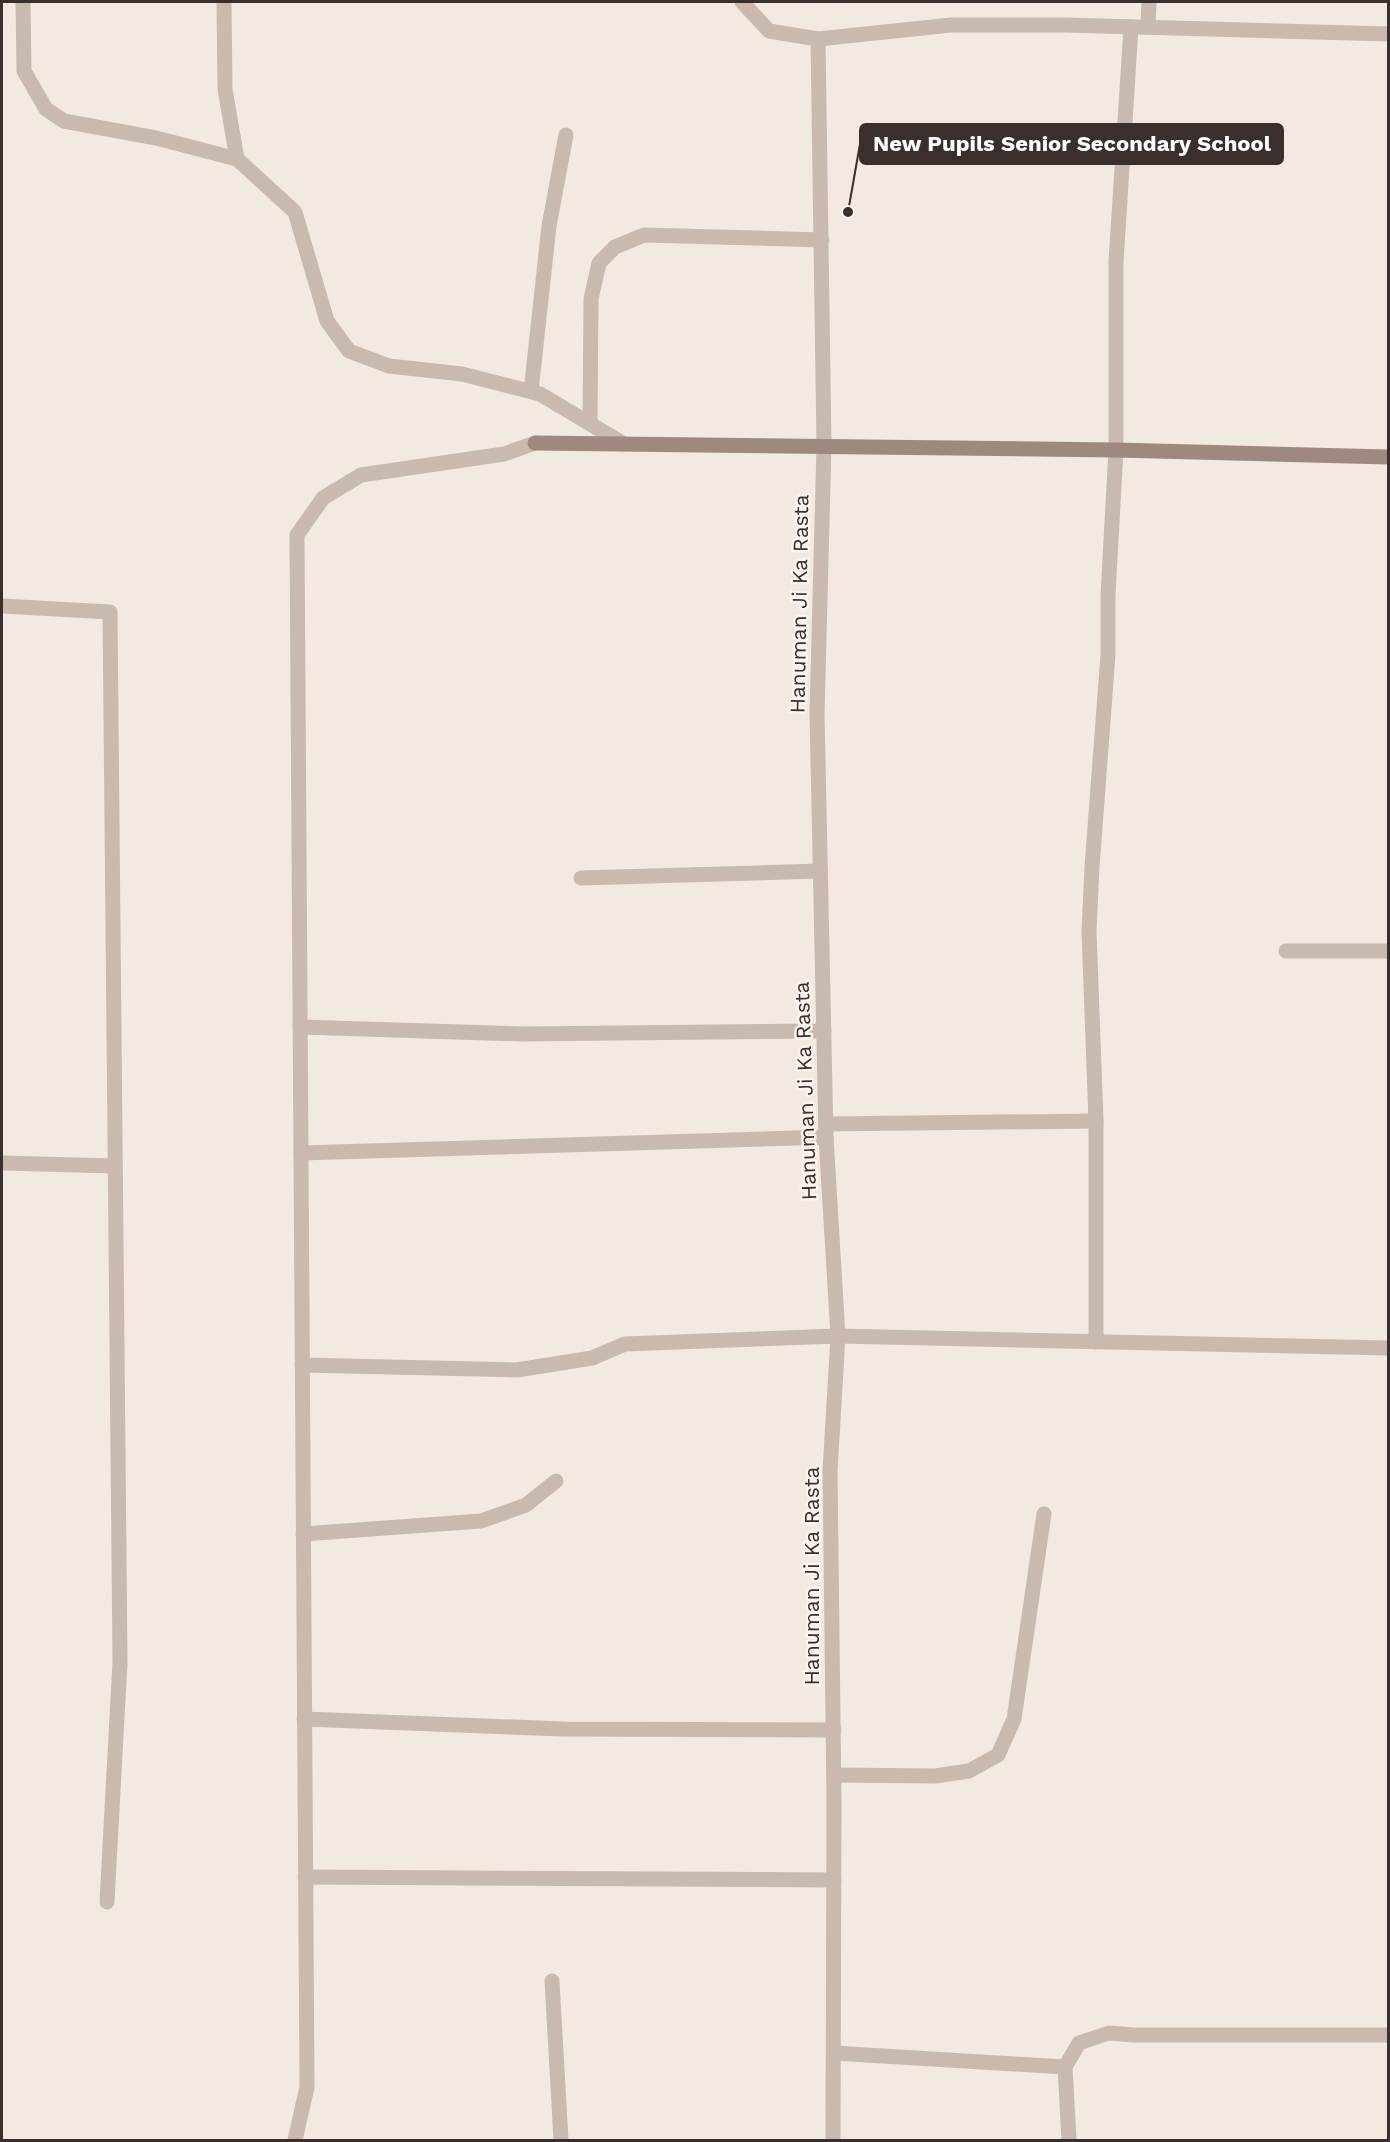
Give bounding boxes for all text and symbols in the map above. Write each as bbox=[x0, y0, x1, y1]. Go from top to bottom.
callout: New Pupils Senior Secondary School bbox=[860, 124, 1283, 164]
text: New Pupils Senior Secondary School bbox=[873, 131, 1272, 156]
street label: Hanuman Ji Ka Rasta bbox=[785, 494, 813, 714]
street label: Hanuman Ji Ka Rasta bbox=[789, 981, 821, 1201]
street label: Hanuman Ji Ka Rasta bbox=[799, 1466, 824, 1685]

